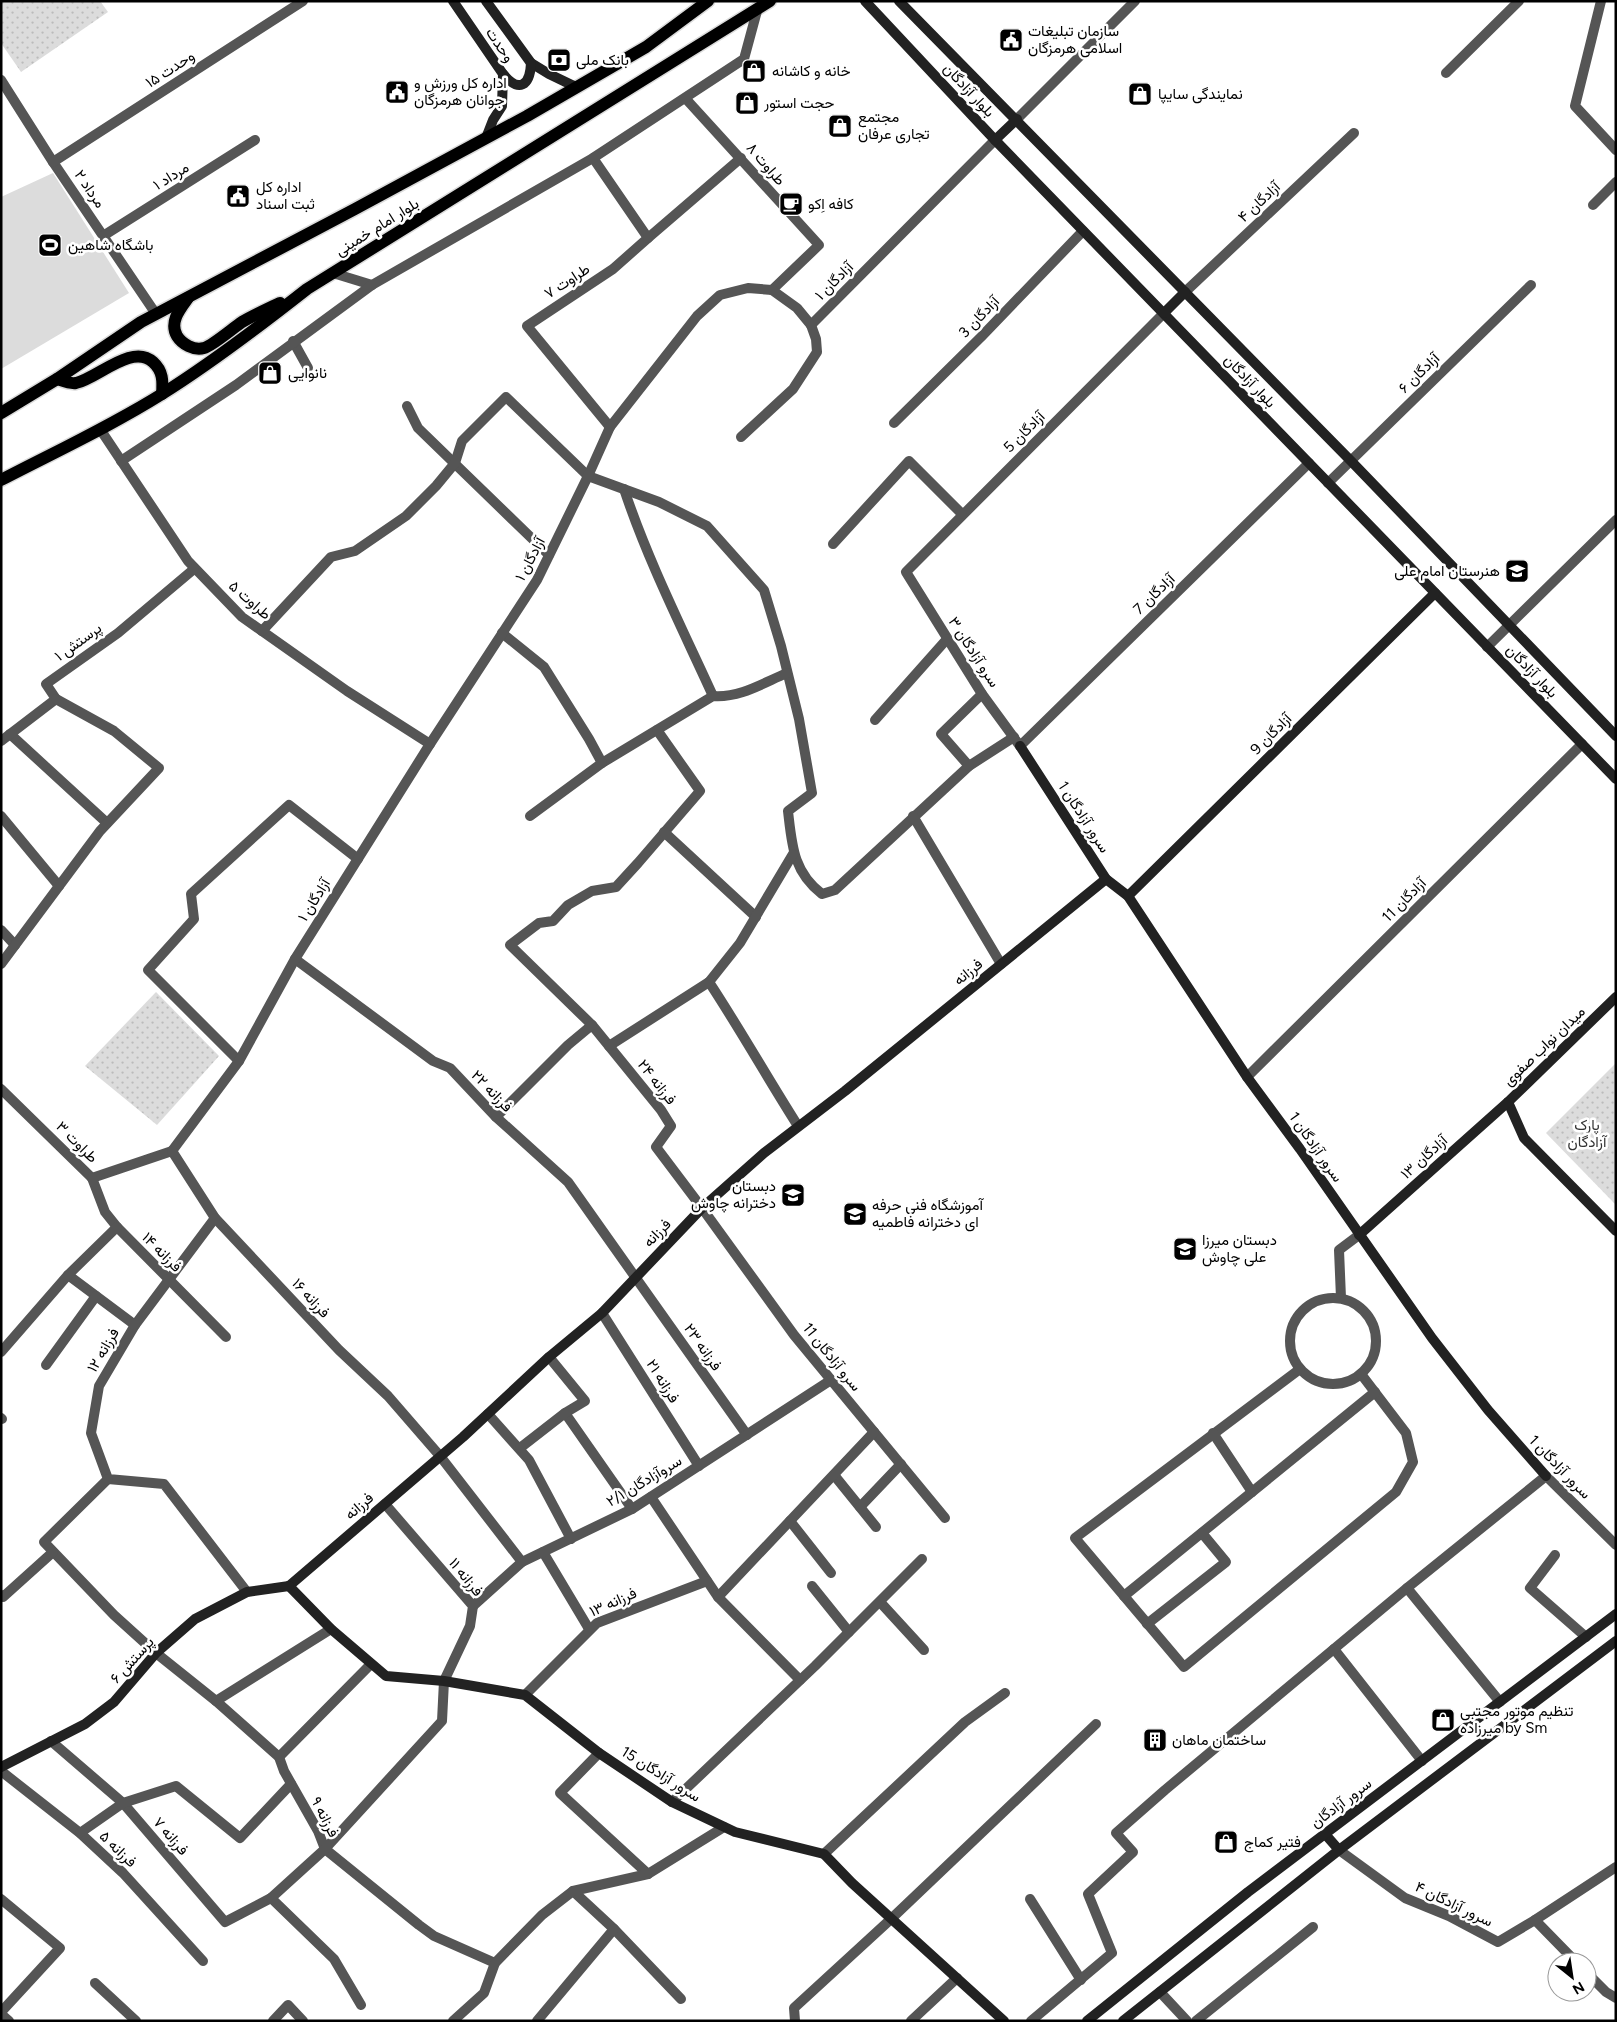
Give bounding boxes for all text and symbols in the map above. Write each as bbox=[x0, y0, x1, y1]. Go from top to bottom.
place label: سازمان تبلیغات اسلامی هرمزگان bbox=[1028, 22, 1122, 58]
street label: وحدت bbox=[482, 24, 518, 66]
public building icon: سازمان تبلیغات اسلامی هرمزگان bbox=[998, 27, 1024, 53]
street label: وحدت ۱۵ bbox=[142, 47, 198, 91]
bank icon: بانک ملی bbox=[546, 47, 572, 73]
place label: بانک ملی bbox=[576, 51, 629, 70]
shop icon: خانه و کاشانه bbox=[741, 58, 767, 84]
street label: بلوار آزادگان bbox=[940, 59, 998, 121]
place label: خانه و کاشانه bbox=[772, 62, 851, 80]
place label: اداره کل ورزش و جوانان هرمزگان bbox=[414, 74, 507, 109]
public building icon: اداره کل ورزش و جوانان هرمزگان bbox=[384, 79, 410, 105]
shop icon: نمایندگی سایپا bbox=[1127, 81, 1153, 107]
place label: نمایندگی سایپا bbox=[1158, 85, 1243, 104]
shop icon: حجت استور bbox=[734, 90, 760, 116]
place label: حجت استور bbox=[763, 94, 834, 112]
place label: مجتمع تجاری عرفان bbox=[858, 108, 930, 144]
shop icon: مجتمع تجاری عرفان bbox=[827, 113, 853, 139]
street label: طراوت ۸ bbox=[743, 139, 789, 189]
street label: مرداد ۱ bbox=[150, 158, 192, 194]
street label: مرداد ۲ bbox=[71, 167, 109, 211]
street label: آزادگان ۴ bbox=[1234, 177, 1285, 226]
place label: اداره کل ثبت اسناد bbox=[256, 178, 315, 213]
public building icon: اداره کل ثبت اسناد bbox=[225, 183, 251, 209]
cafe icon: کافه اِکو bbox=[778, 191, 804, 217]
street label: بلوار امام خمینی bbox=[332, 194, 423, 261]
place label: کافه اِکو bbox=[808, 195, 854, 213]
sports icon: باشگاه شاهین bbox=[37, 232, 63, 258]
place label: باشگاه شاهین bbox=[68, 236, 153, 255]
street label: آزادگان ۱ bbox=[811, 257, 858, 304]
street label: طراوت ۷ bbox=[541, 260, 593, 302]
street label: آزادگان 3 bbox=[955, 291, 1004, 341]
street label: آزادگان ۶ bbox=[1395, 348, 1444, 397]
street label: بلوار آزادگان bbox=[1220, 351, 1280, 411]
shop icon: نانوایی bbox=[257, 360, 283, 386]
place label: نانوایی bbox=[288, 364, 327, 383]
street label: آزادگان 5 bbox=[1000, 406, 1050, 456]
street label: آزادگان ۱ bbox=[511, 533, 550, 584]
school or university icon: هنرستان امام علی bbox=[1504, 558, 1530, 584]
place label: هنرستان امام علی bbox=[1394, 562, 1500, 581]
street label: آزادگان 7 bbox=[1130, 569, 1180, 618]
street label: طراوت ۵ bbox=[225, 577, 275, 623]
street label: سرو آزادگان ۳ bbox=[945, 613, 1003, 691]
street label: پرستش ۱ bbox=[51, 619, 106, 666]
street label: بلوار آزادگان bbox=[1502, 641, 1562, 701]
street label: آزادگان 9 bbox=[1247, 709, 1296, 758]
street label: سرور آزادگان 1 bbox=[1054, 778, 1114, 856]
street label: آزادگان 11 bbox=[1378, 873, 1431, 926]
street label: آزادگان ۱ bbox=[294, 874, 335, 925]
street label: فرزانه bbox=[950, 955, 986, 989]
street label: میدان نواب صفوی bbox=[1499, 1002, 1590, 1090]
street label: فرزانه ۲۴ bbox=[634, 1056, 680, 1108]
street label: فرزانه ۲۲ bbox=[468, 1066, 516, 1116]
street label: سرور آزادگان 1 bbox=[1285, 1108, 1347, 1186]
park label: پارک آزادگان bbox=[1568, 1116, 1608, 1151]
street label: طراوت ۳ bbox=[52, 1117, 102, 1167]
street label: آزادگان ۱۳ bbox=[1397, 1130, 1452, 1183]
place label: دبستان دخترانه چاوش bbox=[691, 1177, 776, 1213]
school or university icon: دبستان دخترانه چاوش bbox=[780, 1182, 806, 1208]
place label: آموزشگاه فنی حرفه ای دخترانه فاطمیه bbox=[872, 1196, 985, 1232]
school or university icon: آموزشگاه فنی حرفه ای دخترانه فاطمیه bbox=[842, 1201, 868, 1227]
street label: فرزانه bbox=[639, 1215, 675, 1251]
street label: فرزانه ۱۴ bbox=[138, 1228, 186, 1276]
place label: دبستان میرزا علی چاوش bbox=[1202, 1231, 1277, 1267]
school or university icon: دبستان میرزا علی چاوش bbox=[1172, 1236, 1198, 1262]
street label: فرزانه ۱۶ bbox=[288, 1275, 334, 1322]
street label: سرو آزادگان 11 bbox=[799, 1319, 865, 1395]
street label: فرزانه ۲۳ bbox=[680, 1320, 726, 1374]
street label: فرزانه ۱۲ bbox=[83, 1325, 123, 1375]
street label: فرزانه ۲۱ bbox=[643, 1356, 683, 1406]
street label: سرور آزادگان 1 bbox=[1525, 1431, 1595, 1503]
street label: ۲/۱ سروآزادگان bbox=[603, 1451, 685, 1511]
street label: فرزانه bbox=[341, 1489, 377, 1523]
street label: فرزانه ۱۱ bbox=[445, 1554, 487, 1600]
street label: فرزانه ۱۳ bbox=[587, 1584, 640, 1620]
street label: پرستش ۶ bbox=[106, 1633, 158, 1688]
place label: تنظیم موتور مجتبی میرزاده by Sm bbox=[1460, 1702, 1574, 1737]
shop icon: تنظیم موتور مجتبی میرزاده by Sm bbox=[1430, 1707, 1456, 1733]
building icon: ساختمان ماهان bbox=[1142, 1727, 1168, 1753]
place label: ساختمان ماهان bbox=[1172, 1731, 1266, 1749]
street label: سرور آزادگان 15 bbox=[618, 1742, 704, 1806]
street label: سرور آزادگان bbox=[1307, 1774, 1375, 1832]
street label: فرزانه ۹ bbox=[307, 1794, 343, 1840]
street label: فرزانه ۷ bbox=[150, 1813, 193, 1859]
street label: فرزانه ۵ bbox=[96, 1827, 140, 1871]
shop icon: فتیر کماج bbox=[1213, 1829, 1239, 1855]
place label: فتیر کماج bbox=[1244, 1833, 1301, 1853]
street label: سرور آزادگان ۴ bbox=[1412, 1877, 1496, 1931]
north arrow bbox=[1547, 1952, 1597, 2002]
text: N bbox=[1569, 1978, 1587, 1998]

